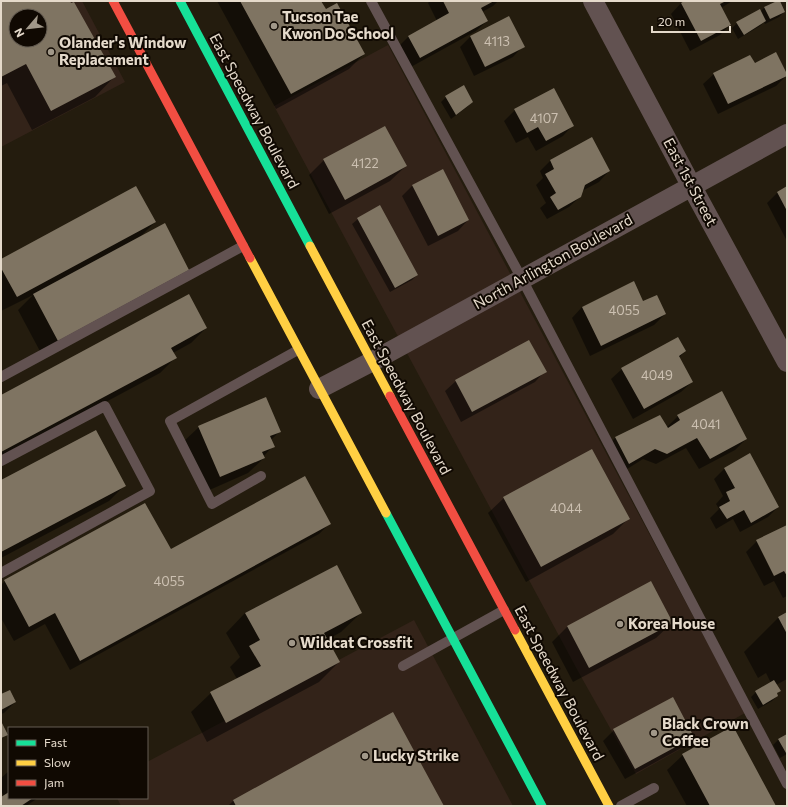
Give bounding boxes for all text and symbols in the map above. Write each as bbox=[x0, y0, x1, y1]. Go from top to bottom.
place label: Tucson Tae Kwon Do School bbox=[282, 7, 394, 42]
north arrow bbox=[8, 8, 48, 48]
scale bar bbox=[652, 8, 730, 34]
text: 20 m bbox=[658, 14, 685, 28]
marker: Tucson Tae Kwon Do School bbox=[269, 21, 279, 31]
text: N bbox=[11, 26, 26, 40]
street label: East Speedway Boulevard bbox=[206, 30, 303, 191]
place label: Olander's Window Replacement bbox=[59, 33, 187, 68]
house number: 4113 bbox=[484, 33, 510, 49]
marker: Olander's Window Replacement bbox=[46, 47, 56, 57]
house number: 4107 bbox=[530, 110, 558, 126]
street label: East 1st Street bbox=[660, 134, 722, 229]
house number: 4122 bbox=[351, 155, 379, 171]
street label: North Arlington Boulevard bbox=[470, 210, 635, 312]
house number: 4055 bbox=[608, 302, 640, 318]
street label: East Speedway Boulevard bbox=[358, 316, 455, 477]
house number: 4049 bbox=[641, 367, 673, 383]
house number: 4041 bbox=[691, 416, 721, 432]
house number: 4044 bbox=[550, 500, 582, 516]
house number: 4055 bbox=[153, 573, 185, 589]
street label: East Speedway Boulevard bbox=[511, 602, 608, 763]
place label: Korea House bbox=[628, 614, 715, 632]
marker: Korea House bbox=[615, 619, 625, 629]
place label: Wildcat Crossfit bbox=[300, 633, 413, 651]
marker: Wildcat Crossfit bbox=[287, 638, 297, 648]
place label: Black Crown Coffee bbox=[662, 714, 749, 749]
legend bbox=[8, 727, 148, 799]
marker: Black Crown Coffee bbox=[649, 728, 659, 738]
text: Fast bbox=[44, 735, 67, 749]
place label: Lucky Strike bbox=[373, 746, 459, 764]
marker: Lucky Strike bbox=[360, 751, 370, 761]
text: Slow bbox=[44, 755, 71, 769]
text: Jam bbox=[44, 775, 64, 790]

